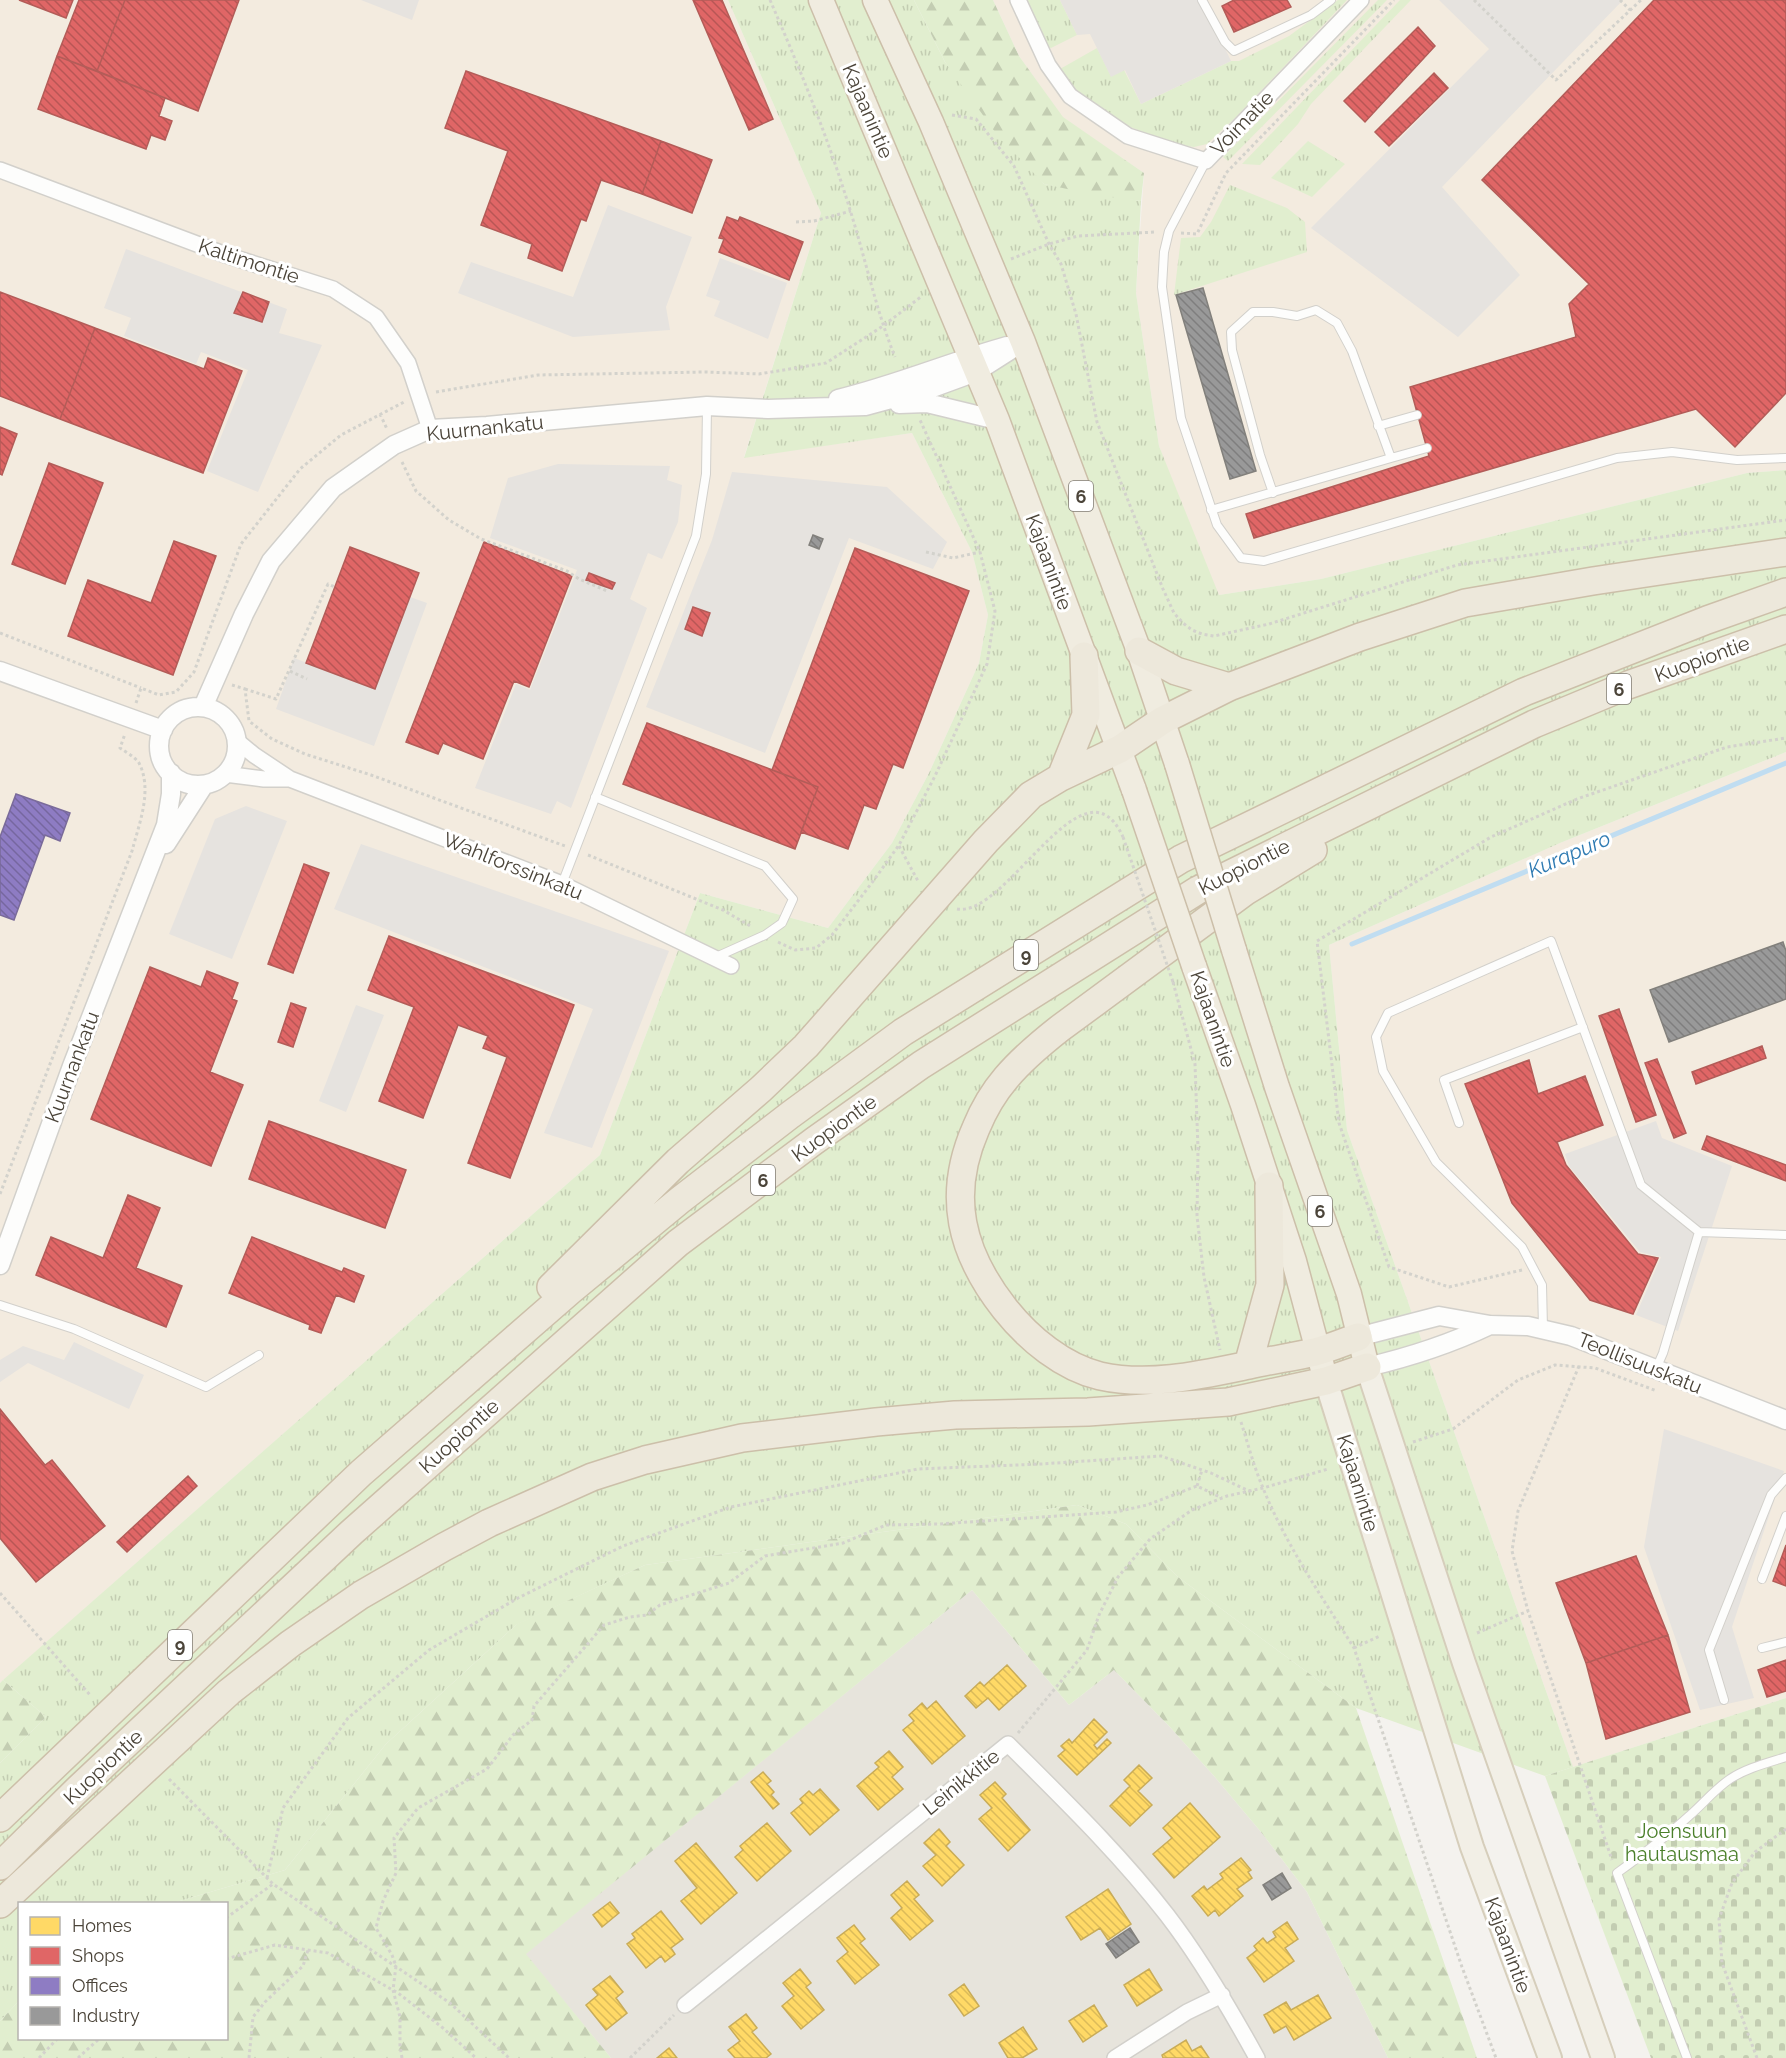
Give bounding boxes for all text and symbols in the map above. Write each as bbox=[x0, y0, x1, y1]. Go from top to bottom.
street label: Kajaanintie bbox=[837, 60, 899, 162]
street label: Voimatie bbox=[1205, 86, 1279, 160]
street label: Kaltimontie bbox=[195, 233, 303, 289]
street label: Kuurnankatu bbox=[425, 410, 545, 446]
road number: 6 bbox=[1069, 481, 1093, 511]
street label: Kajaanintie bbox=[1021, 511, 1078, 614]
street label: Kuopiontie bbox=[1651, 631, 1753, 687]
road number: 6 bbox=[1607, 674, 1631, 704]
water label: Kurapuro bbox=[1524, 825, 1614, 883]
street label: Wahlforssinkatu bbox=[440, 827, 586, 905]
street label: Kuopiontie bbox=[1194, 834, 1294, 900]
road number: 9 bbox=[1014, 940, 1038, 970]
street label: Kajaanintie bbox=[1185, 968, 1241, 1071]
street label: Kuurnankatu bbox=[40, 1008, 104, 1126]
street label: Kuopiontie bbox=[787, 1089, 881, 1167]
road number: 6 bbox=[751, 1165, 775, 1195]
road number: 6 bbox=[1308, 1196, 1332, 1226]
street label: Teollisuuskatu bbox=[1574, 1327, 1706, 1399]
street label: Kuopiontie bbox=[414, 1394, 504, 1478]
street label: Kajaanintie bbox=[1332, 1431, 1384, 1535]
road number: 9 bbox=[168, 1630, 192, 1660]
street label: Kuopiontie bbox=[59, 1724, 148, 1810]
street label: Leinikkitie bbox=[918, 1744, 1004, 1820]
park label: Joensuun hautausmaa bbox=[1625, 1819, 1739, 1866]
street label: Kajaanintie bbox=[1480, 1894, 1537, 1997]
legend bbox=[18, 1902, 228, 2040]
text: Homes bbox=[72, 1915, 132, 1936]
text: Shops bbox=[72, 1945, 124, 1966]
text: Offices bbox=[72, 1975, 128, 1996]
text: Industry bbox=[72, 2005, 140, 2026]

